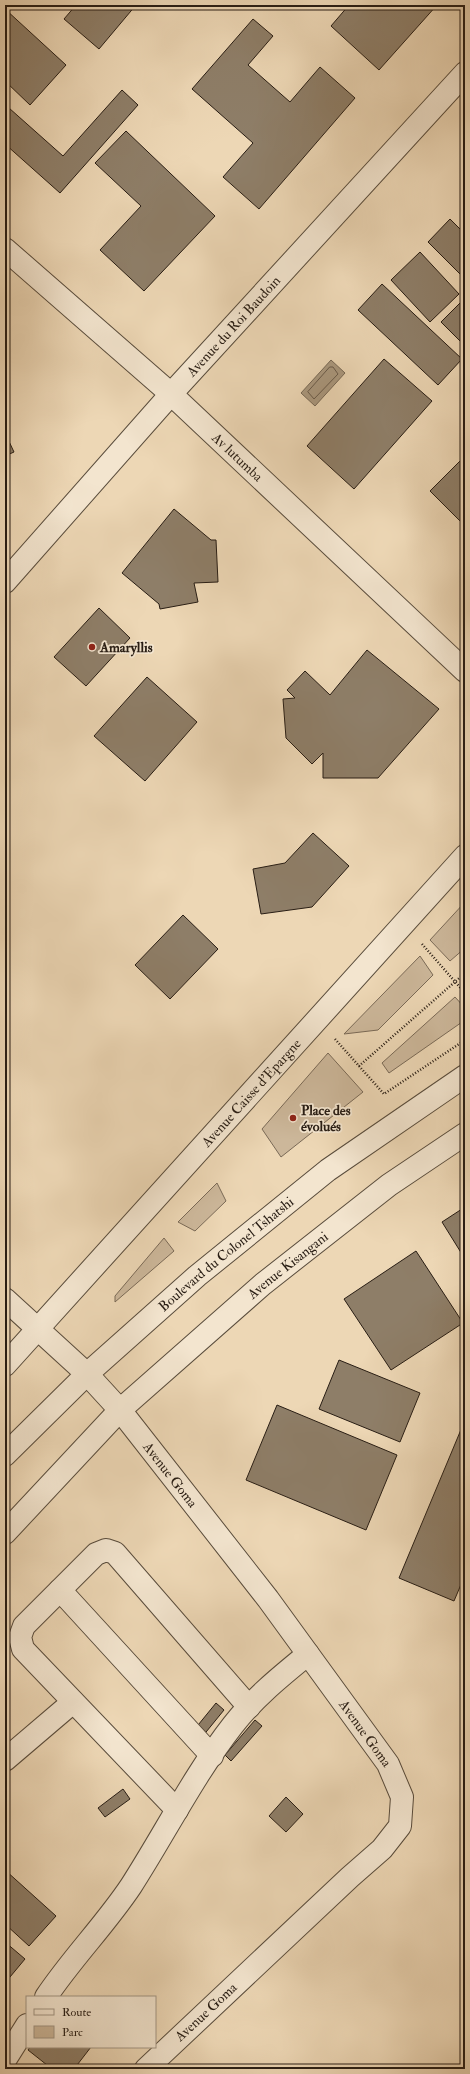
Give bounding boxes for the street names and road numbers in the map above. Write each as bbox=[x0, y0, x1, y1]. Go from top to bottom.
street label: Avenue du Roi Baudoin bbox=[182, 272, 284, 381]
street label: Av lutumba bbox=[208, 428, 267, 485]
street label: Avenue Caisse d'Epargne bbox=[197, 1035, 304, 1151]
street label: Boulevard du Colonel Tshatshi bbox=[155, 1193, 297, 1315]
street label: Avenue Kisangani bbox=[243, 1228, 332, 1303]
street label: Avenue Goma bbox=[139, 1438, 202, 1511]
street label: Avenue Goma bbox=[335, 1696, 396, 1770]
street label: Avenue Goma bbox=[171, 1979, 241, 2046]

